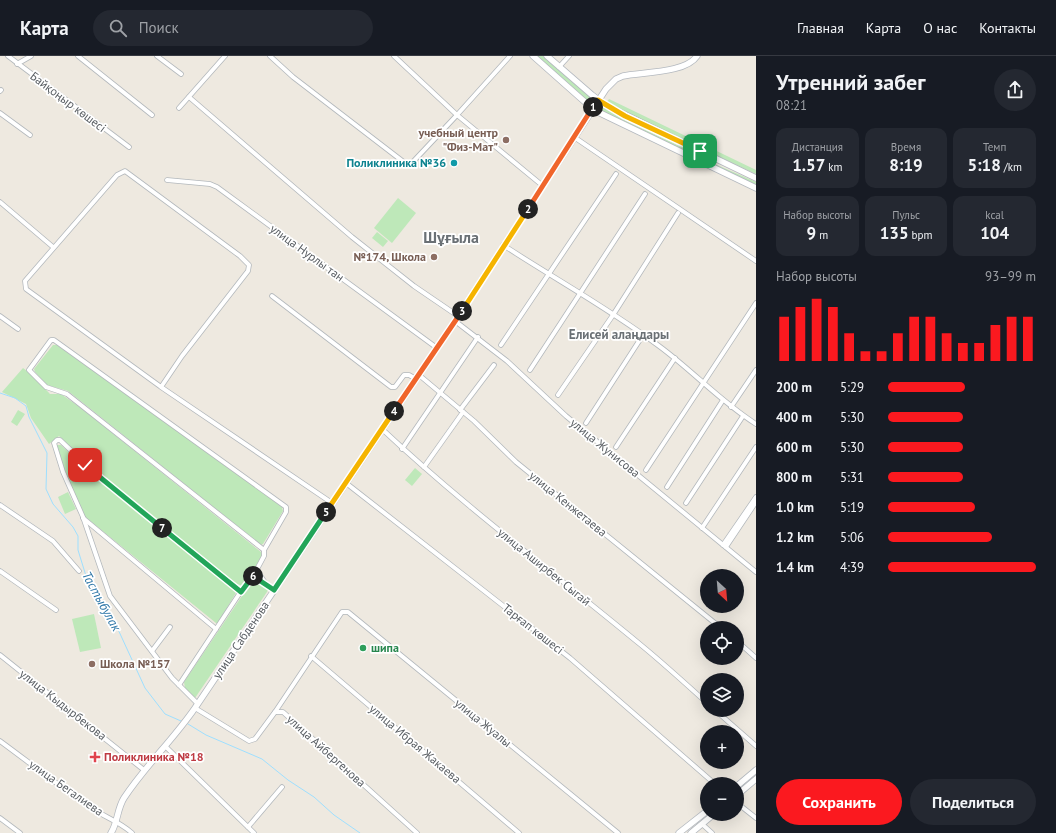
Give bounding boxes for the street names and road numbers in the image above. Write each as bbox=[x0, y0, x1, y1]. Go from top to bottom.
street label: Байқоңыр көшесі bbox=[27, 68, 109, 135]
street label: улица Нурлы тан bbox=[267, 221, 347, 285]
street label: улица Жунисова bbox=[567, 415, 643, 480]
street label: улица Кенжетаева bbox=[526, 468, 610, 540]
street label: улица Аширбек Сыгай bbox=[495, 524, 594, 609]
street label: улица Сабденова bbox=[209, 598, 272, 681]
street label: Тарғап көшесі bbox=[500, 600, 567, 657]
street label: улица Кыдырбекова bbox=[17, 666, 110, 743]
street label: улица Жуалы bbox=[452, 695, 515, 750]
street label: улица Ибрая Жакаева bbox=[366, 701, 464, 786]
street label: улица Айбергенова bbox=[284, 711, 369, 790]
street label: улица Бегалиева bbox=[26, 756, 106, 819]

